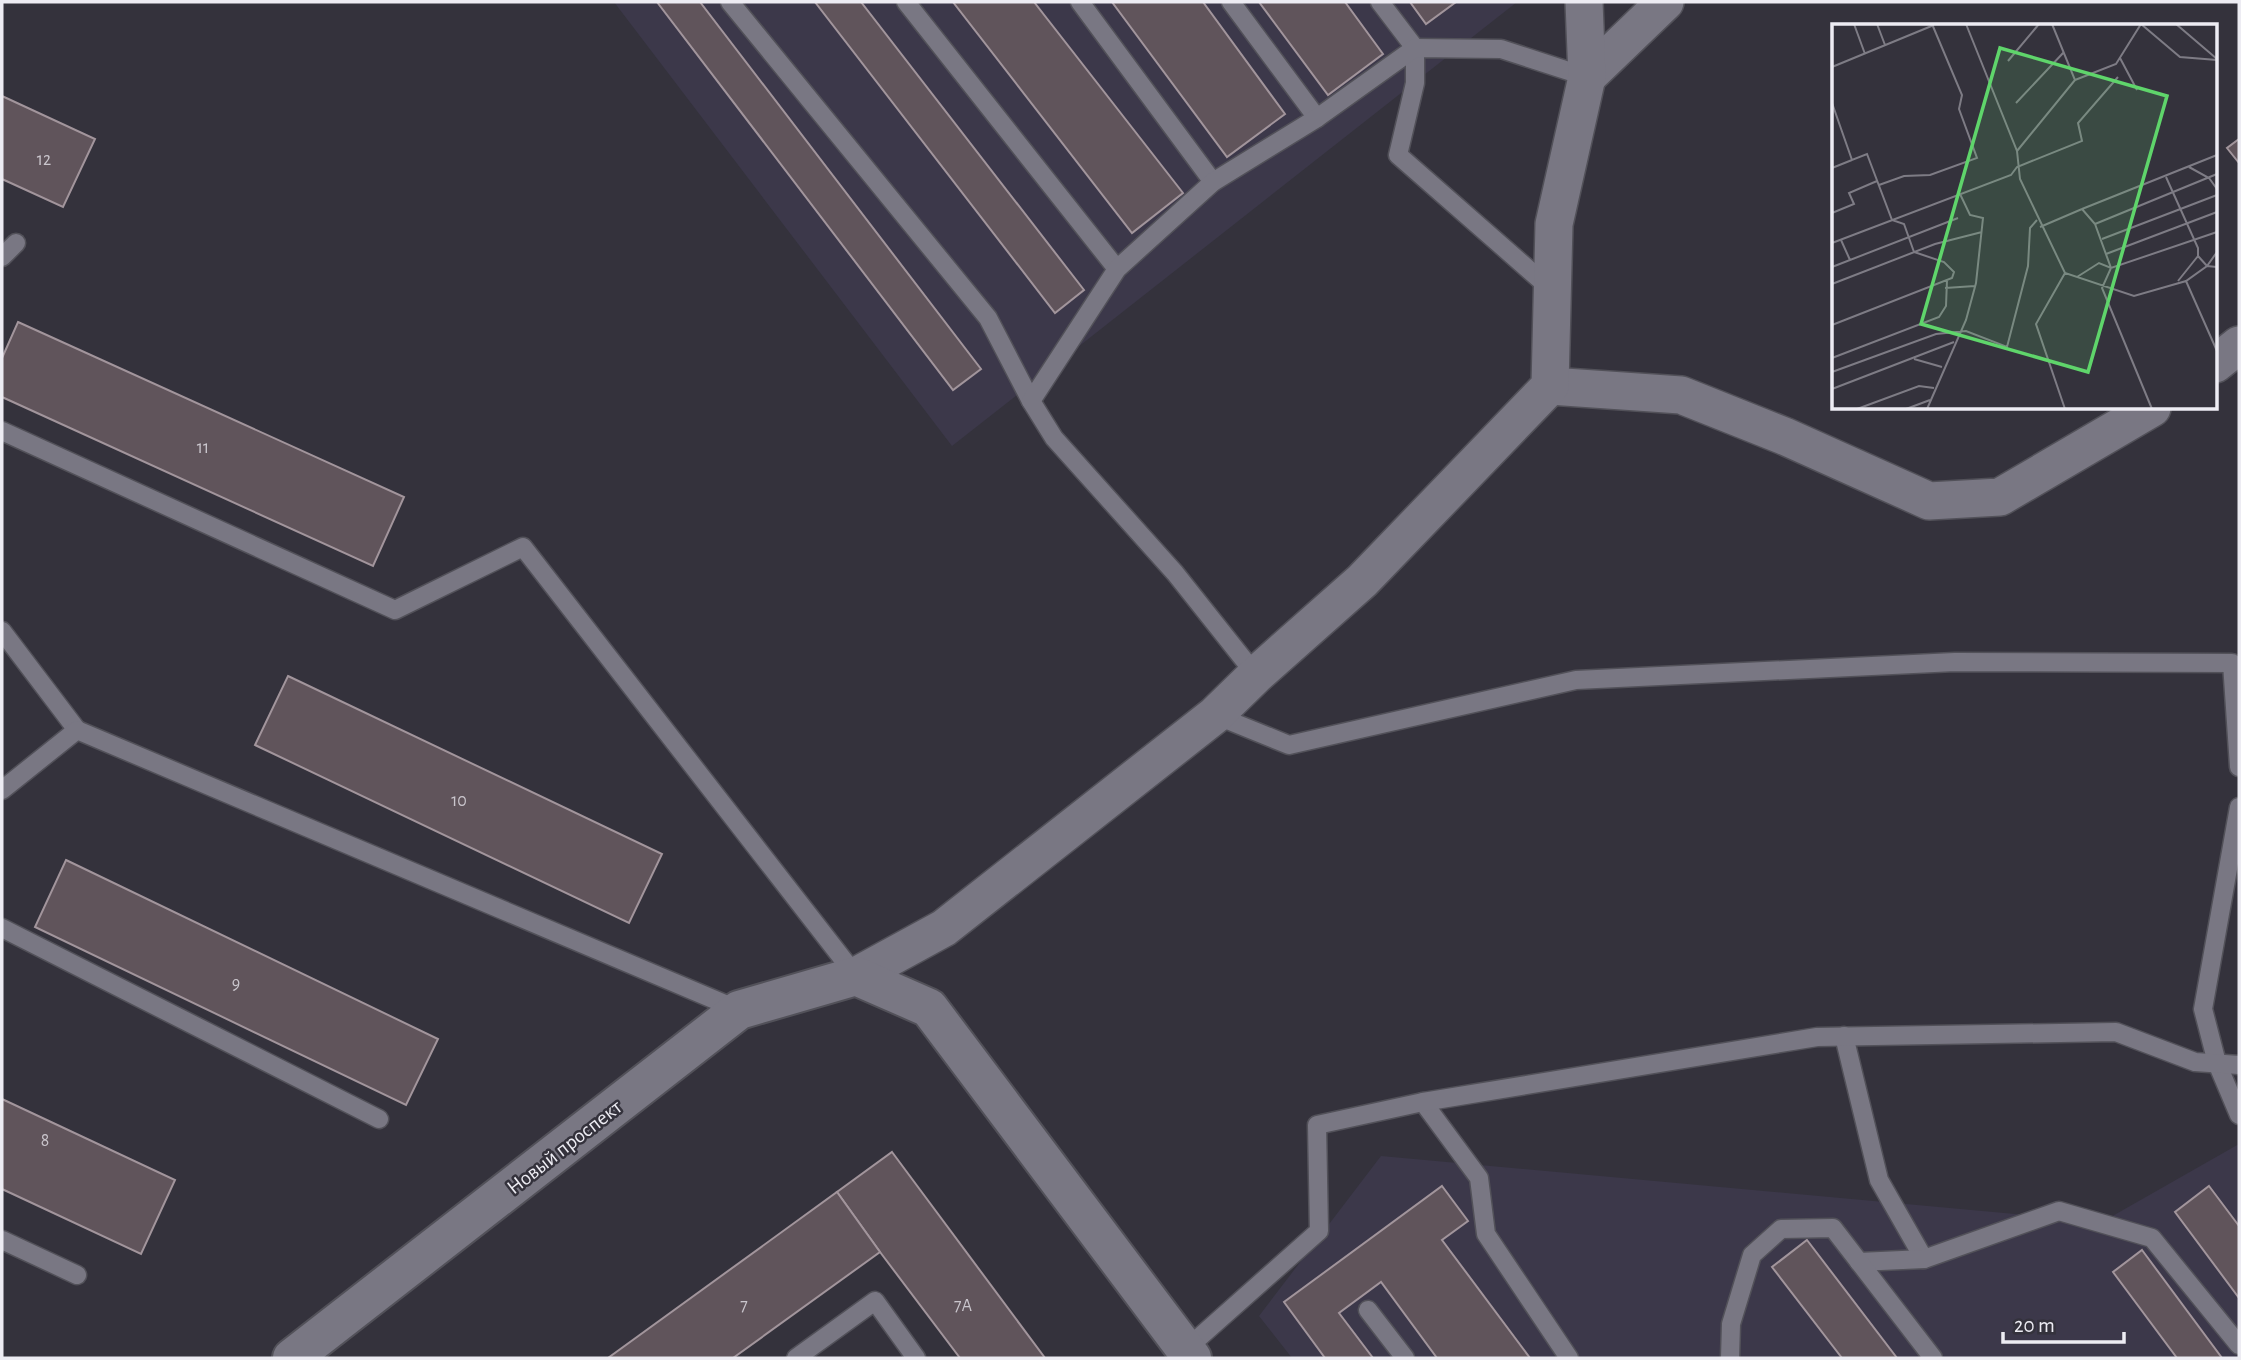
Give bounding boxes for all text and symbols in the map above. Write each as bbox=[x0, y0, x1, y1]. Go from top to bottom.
inset map bbox=[1832, 24, 2216, 410]
house number: 12 bbox=[37, 151, 51, 169]
house number: 11 bbox=[197, 439, 209, 457]
house number: 10 bbox=[451, 792, 467, 810]
house number: 9 bbox=[232, 975, 240, 993]
street label: Новый проспект bbox=[503, 1096, 626, 1199]
house number: 8 bbox=[41, 1132, 49, 1150]
house number: 7 bbox=[740, 1297, 748, 1315]
house number: 7А bbox=[954, 1297, 972, 1315]
scale bar bbox=[2003, 1300, 2124, 1344]
text: 20 m bbox=[2014, 1315, 2055, 1336]

